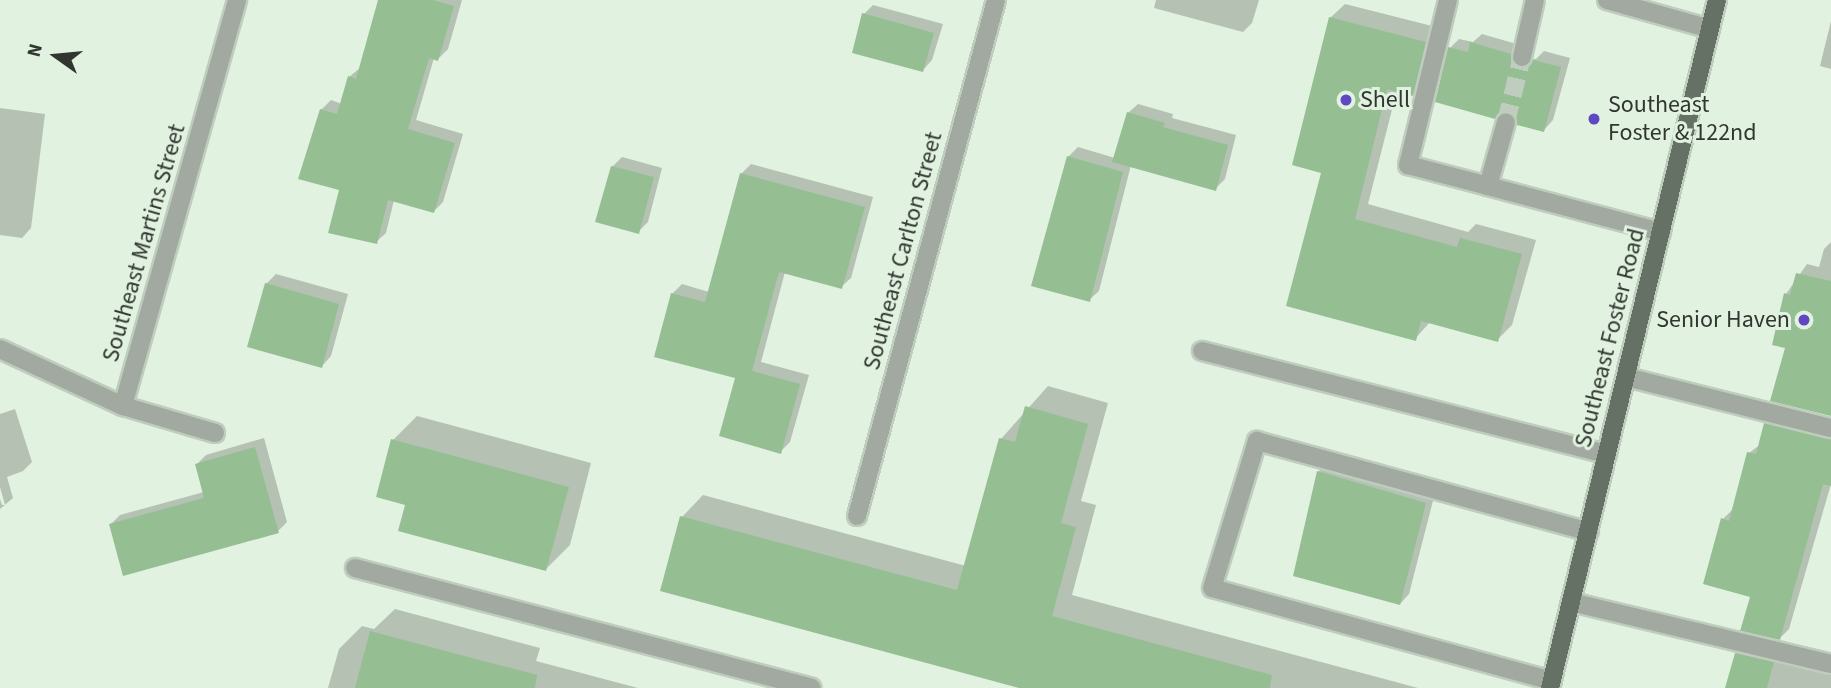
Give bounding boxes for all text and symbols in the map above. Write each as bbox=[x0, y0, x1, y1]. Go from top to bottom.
north arrow bbox=[21, 21, 91, 91]
text: N bbox=[21, 41, 50, 60]
place label: Shell bbox=[1360, 86, 1410, 114]
place label: Southeast Foster & 122nd bbox=[1608, 91, 1757, 147]
marker: Shell bbox=[1338, 92, 1354, 108]
marker: Southeast Foster & 122nd bbox=[1586, 111, 1602, 127]
street label: Southeast Martins Street bbox=[96, 121, 192, 365]
street label: Southeast Carlton Street bbox=[857, 129, 949, 373]
street label: Southeast Foster Road bbox=[1569, 226, 1651, 450]
place label: Senior Haven bbox=[1656, 306, 1790, 334]
marker: Senior Haven bbox=[1796, 312, 1812, 328]

